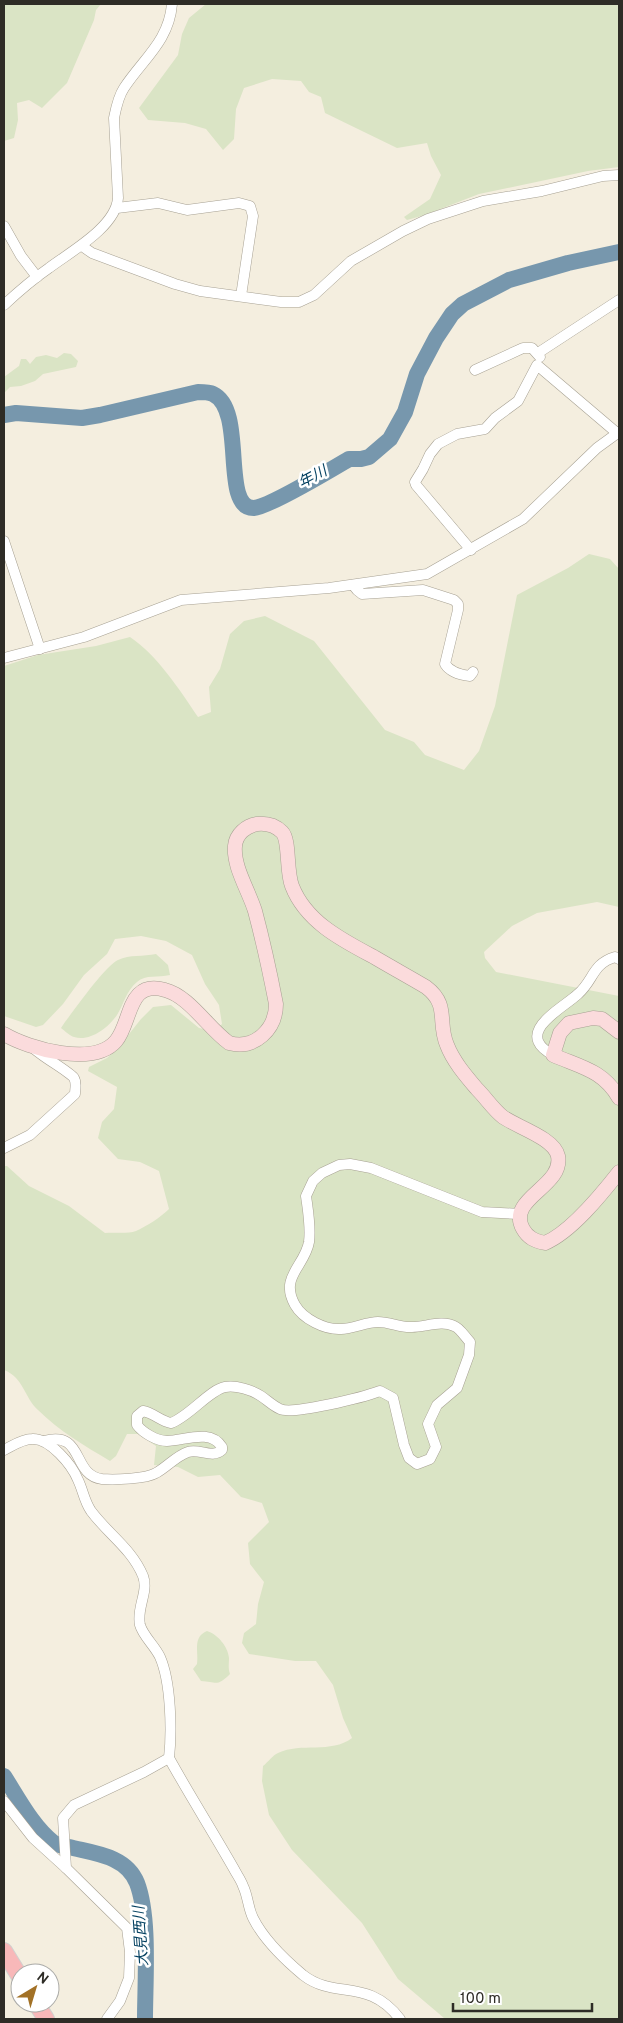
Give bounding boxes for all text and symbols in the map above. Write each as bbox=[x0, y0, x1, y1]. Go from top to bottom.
water label: 年川 bbox=[295, 462, 332, 493]
water label: 大見西川 bbox=[130, 1903, 154, 1967]
north arrow bbox=[10, 1963, 60, 2013]
text: N bbox=[33, 1969, 51, 1989]
scale bar bbox=[453, 1980, 592, 2012]
text: 100 m bbox=[460, 1990, 501, 2009]

